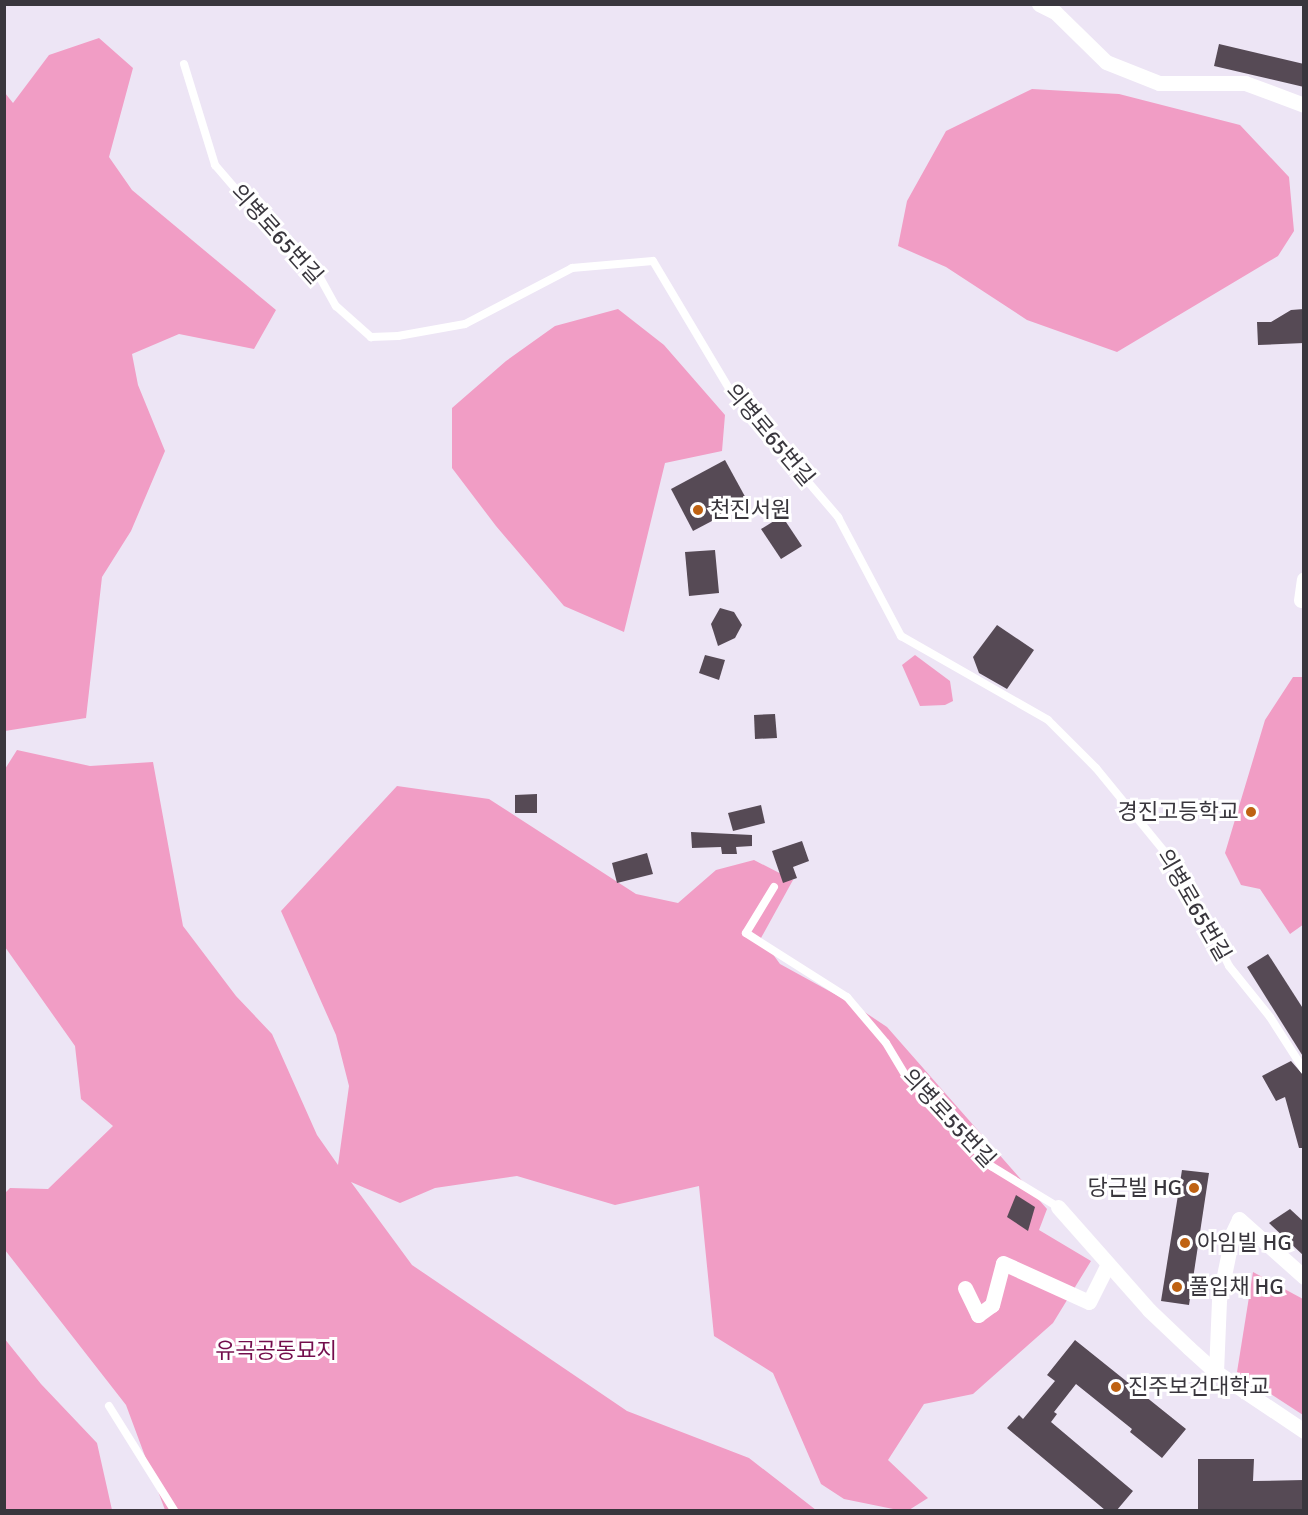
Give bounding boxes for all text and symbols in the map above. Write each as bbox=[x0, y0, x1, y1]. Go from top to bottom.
street label: 의병로65번길 bbox=[225, 179, 329, 289]
street label: 의병로65번길 bbox=[720, 379, 820, 491]
place label: 천진서원 bbox=[710, 497, 791, 523]
marker: 천진서원 bbox=[691, 503, 705, 517]
place label: 경진고등학교 bbox=[1118, 799, 1239, 825]
marker: 경진고등학교 bbox=[1244, 805, 1258, 819]
street label: 의병로65번길 bbox=[1151, 844, 1237, 966]
street label: 의병로55번길 bbox=[897, 1063, 1001, 1173]
place label: 당근빌 HG bbox=[1087, 1175, 1182, 1201]
marker: 당근빌 HG bbox=[1187, 1181, 1201, 1195]
place label: 아임빌 HG bbox=[1197, 1230, 1292, 1256]
marker: 아임빌 HG bbox=[1178, 1236, 1192, 1250]
place label: 풀입채 HG bbox=[1189, 1274, 1284, 1300]
marker: 풀입채 HG bbox=[1170, 1280, 1184, 1294]
park label: 유곡공동묘지 bbox=[215, 1338, 337, 1364]
place label: 진주보건대학교 bbox=[1128, 1374, 1270, 1400]
marker: 진주보건대학교 bbox=[1109, 1380, 1123, 1394]

